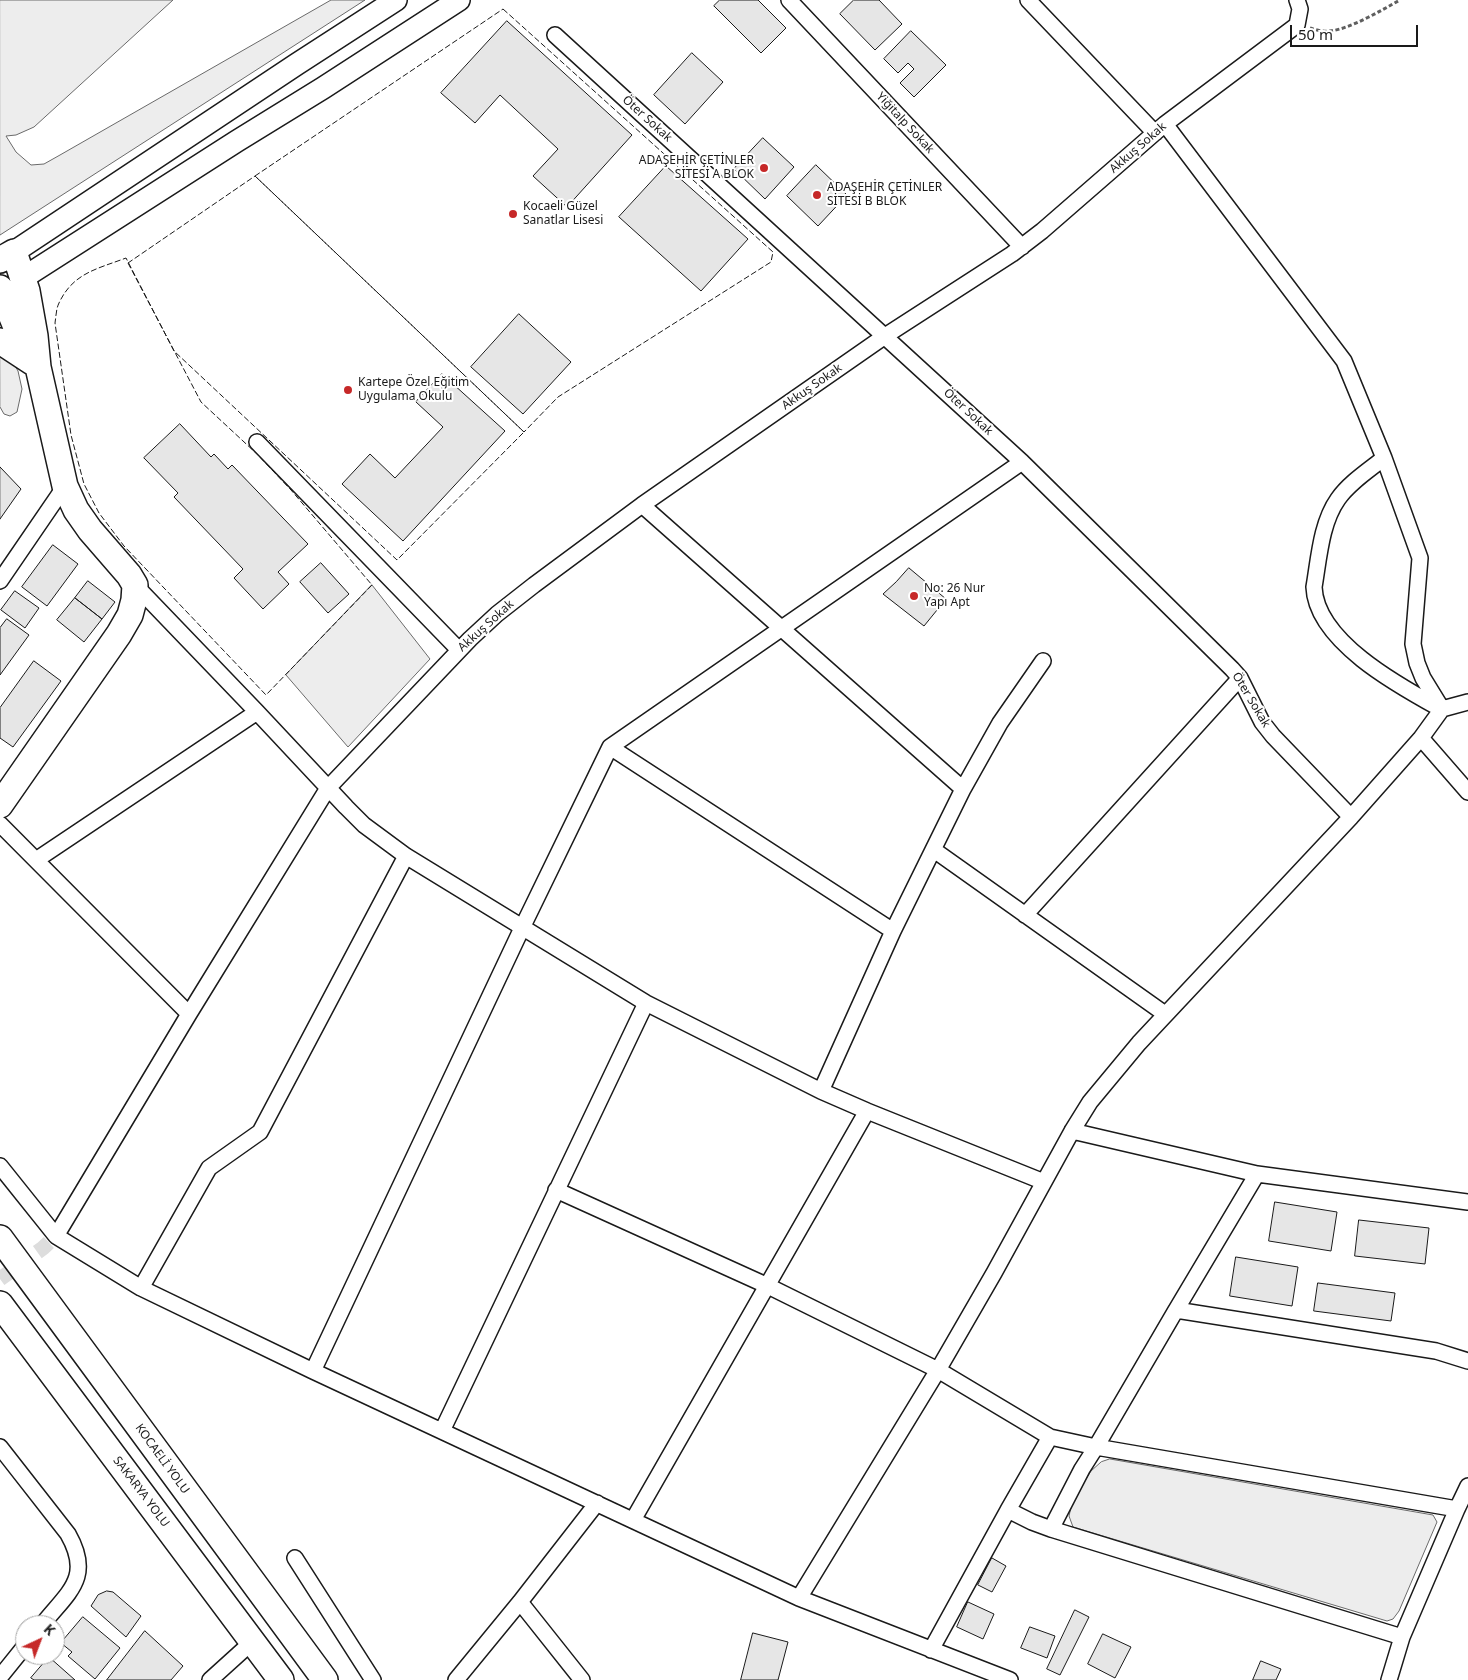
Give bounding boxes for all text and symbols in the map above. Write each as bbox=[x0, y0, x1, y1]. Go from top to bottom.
scale bar bbox=[1293, 15, 1420, 47]
text: 50 m bbox=[1298, 24, 1333, 44]
street label: Yiğitalp Sokak bbox=[873, 89, 937, 157]
street label: Öter Sokak bbox=[619, 93, 675, 145]
street label: Akkuş Sokak bbox=[1107, 120, 1169, 176]
place label: ADAŞEHİR ÇETİNLER SİTESİ A BLOK bbox=[639, 154, 754, 182]
marker: ADAŞEHİR ÇETİNLER SİTESİ A BLOK bbox=[758, 162, 770, 174]
place label: ADAŞEHİR ÇETİNLER SİTESİ B BLOK bbox=[827, 181, 942, 209]
marker: ADAŞEHİR ÇETİNLER SİTESİ B BLOK bbox=[811, 189, 823, 201]
place label: Kocaeli Güzel Sanatlar Lisesi bbox=[523, 200, 603, 228]
marker: Kocaeli Güzel Sanatlar Lisesi bbox=[507, 208, 519, 220]
street label: Akkuş Sokak bbox=[779, 361, 845, 413]
place label: Kartepe Özel Eğitim Uygulama Okulu bbox=[358, 376, 469, 404]
marker: Kartepe Özel Eğitim Uygulama Okulu bbox=[342, 384, 354, 396]
street label: Öter Sokak bbox=[940, 386, 996, 438]
place label: No: 26 Nur Yapı Apt bbox=[924, 582, 985, 610]
marker: No: 26 Nur Yapı Apt bbox=[908, 590, 920, 602]
street label: Akkuş Sokak bbox=[455, 597, 517, 655]
street label: Öter Sokak bbox=[1229, 670, 1273, 730]
street label: KOCAELİ YOLU bbox=[132, 1421, 192, 1497]
street label: SAKARYA YOLU bbox=[110, 1454, 172, 1530]
north arrow bbox=[15, 1615, 65, 1665]
text: K bbox=[40, 1619, 60, 1640]

